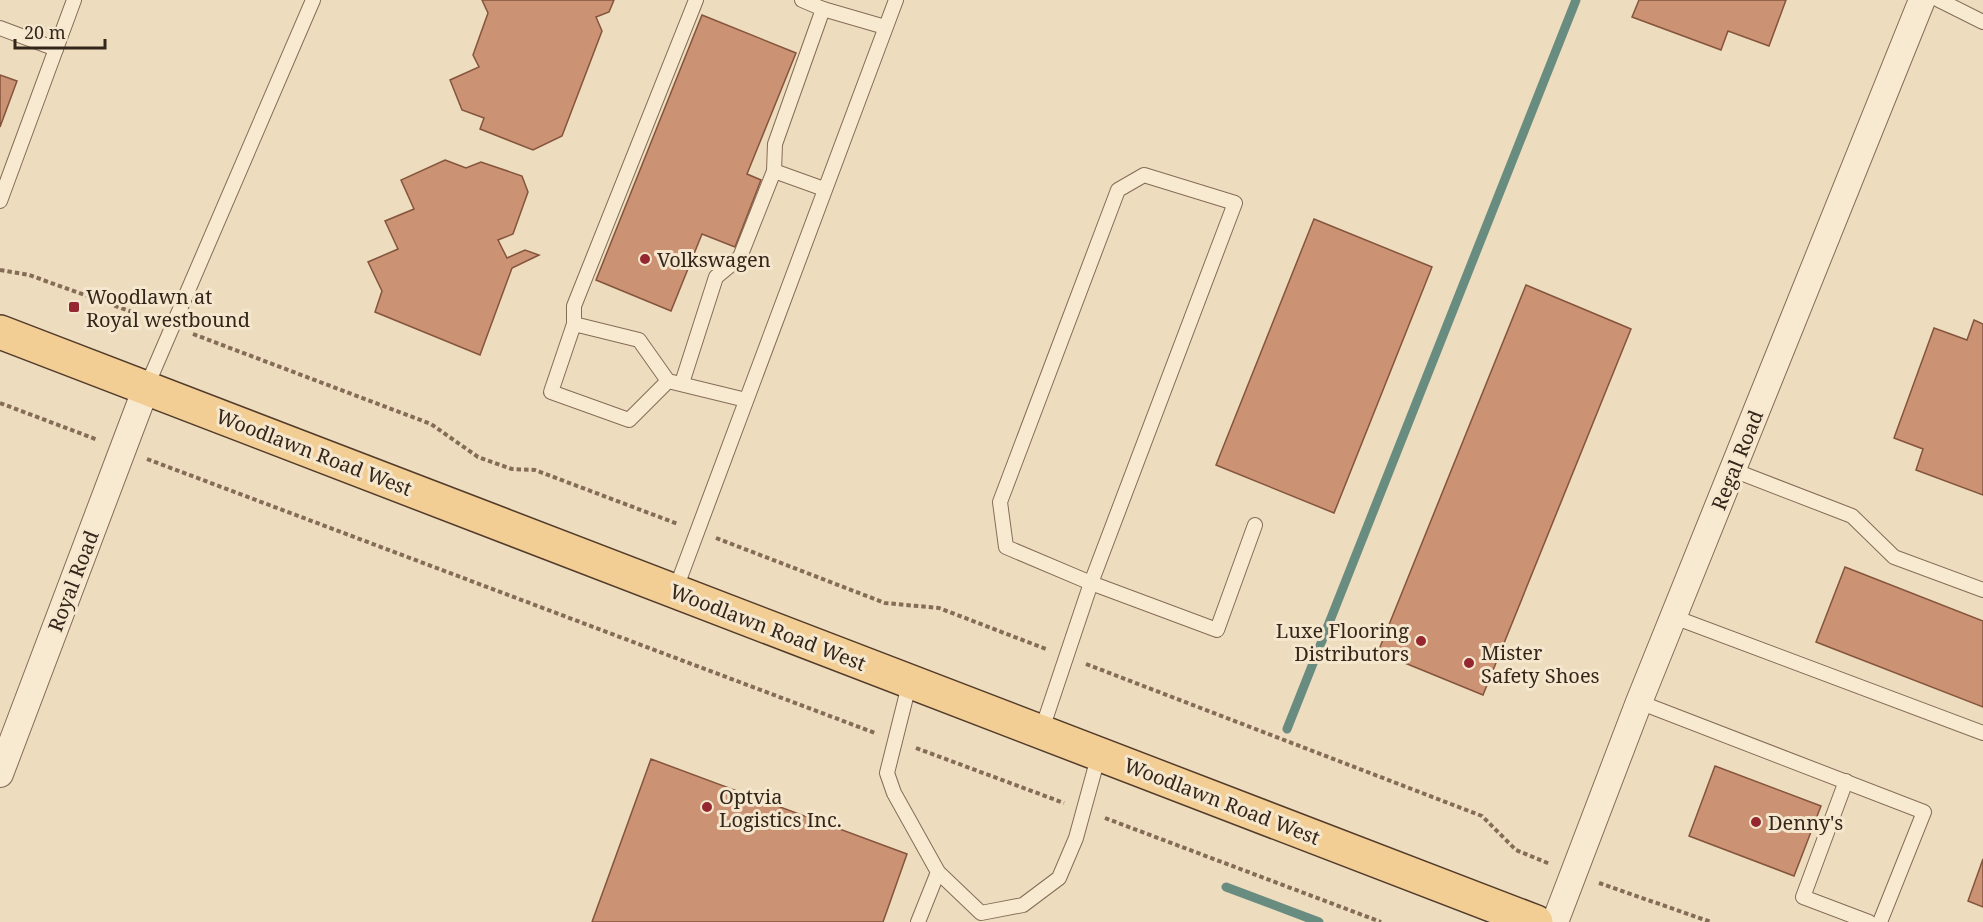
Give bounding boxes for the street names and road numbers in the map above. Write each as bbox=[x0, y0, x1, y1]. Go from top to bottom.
street label: Woodlawn Road West bbox=[212, 402, 416, 502]
street label: Regal Road bbox=[1705, 406, 1769, 514]
street label: Royal Road bbox=[41, 526, 105, 636]
street label: Woodlawn Road West bbox=[666, 577, 870, 677]
street label: Woodlawn Road West bbox=[1120, 751, 1324, 851]

